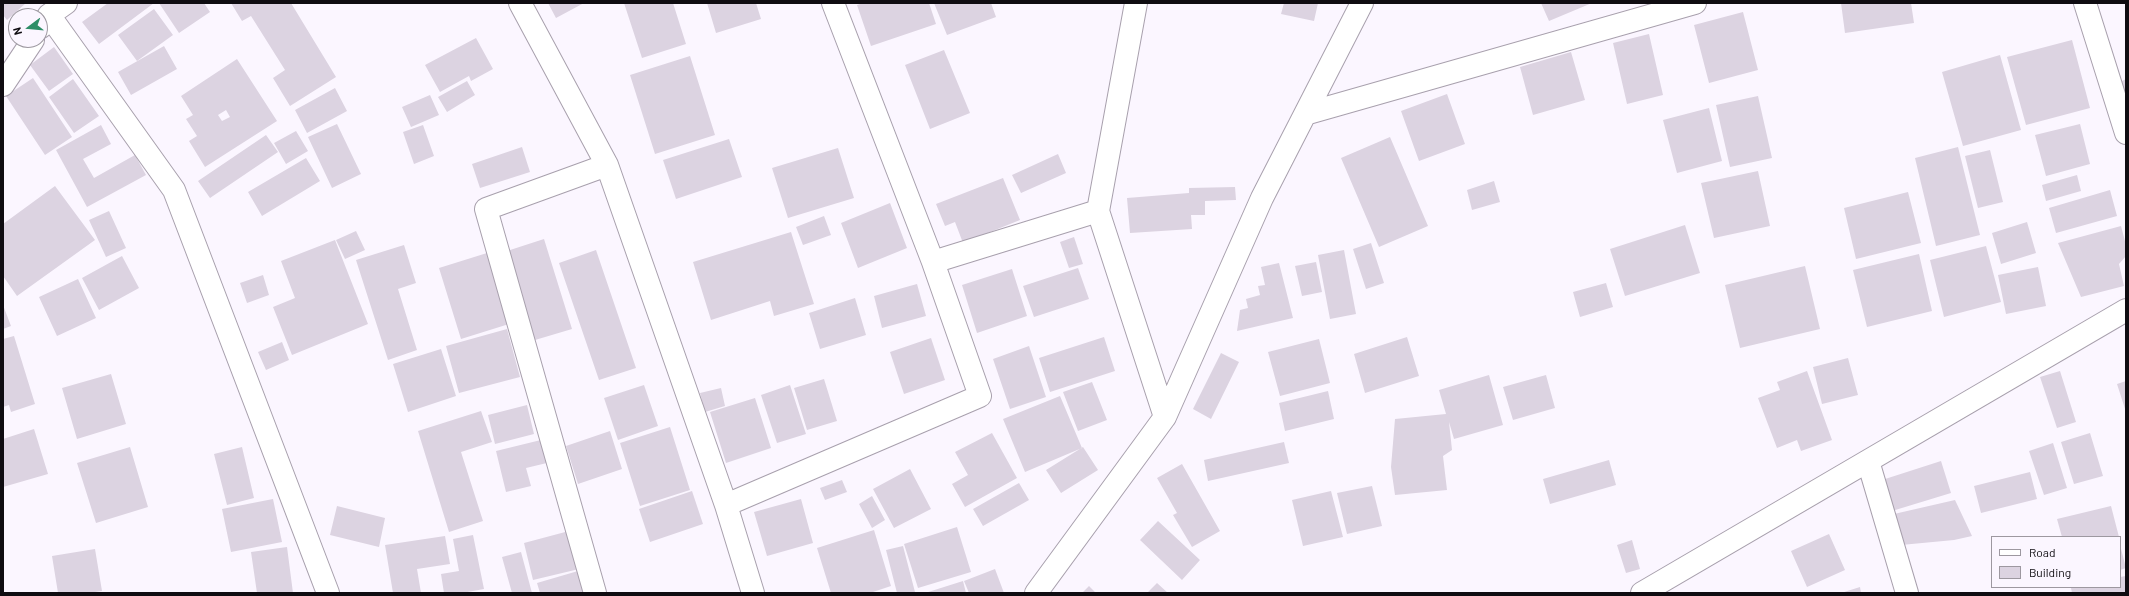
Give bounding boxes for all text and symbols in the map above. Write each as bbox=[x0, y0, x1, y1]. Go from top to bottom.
north arrow bbox=[8, 8, 48, 48]
text: N bbox=[10, 26, 24, 36]
legend bbox=[1991, 536, 2121, 588]
text: Road bbox=[2029, 545, 2056, 559]
text: Building bbox=[2029, 565, 2071, 579]

